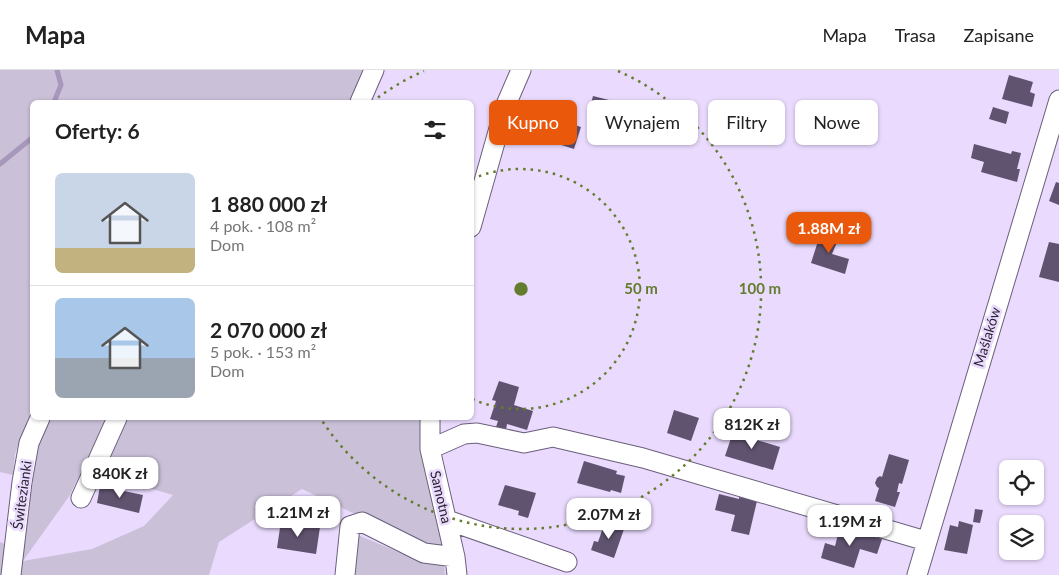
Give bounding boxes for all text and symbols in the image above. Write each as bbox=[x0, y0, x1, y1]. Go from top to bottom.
text: Mapa bbox=[25, 20, 85, 49]
text: Mapa bbox=[822, 24, 867, 46]
text: Trasa bbox=[895, 24, 936, 46]
text: Zapisane bbox=[964, 24, 1034, 46]
chip: Kupno bbox=[489, 100, 577, 145]
chip: Wynajem bbox=[587, 100, 698, 145]
chip: Filtry bbox=[708, 100, 785, 145]
chip: Nowe bbox=[795, 100, 878, 145]
icon: filters bbox=[421, 116, 449, 144]
text: Oferty: 6 bbox=[55, 118, 140, 143]
text: 1 880 000 zł bbox=[210, 191, 327, 216]
icon: home bbox=[95, 193, 155, 253]
pin: 1.88M zł bbox=[777, 212, 881, 254]
text: 4 pok. · 108 m² bbox=[210, 216, 316, 235]
text: 1.88M zł bbox=[797, 218, 861, 237]
text: Dom bbox=[210, 235, 244, 254]
text: 50 m bbox=[624, 279, 658, 297]
text: 100 m bbox=[739, 279, 781, 297]
centre of rings bbox=[512, 280, 530, 298]
street label: Maślaków bbox=[969, 305, 1004, 369]
text: 2 070 000 zł bbox=[210, 317, 327, 342]
icon: home bbox=[95, 318, 155, 378]
text: 5 pok. · 153 m² bbox=[210, 342, 316, 361]
text: Dom bbox=[210, 361, 244, 380]
pin: 812K zł bbox=[706, 408, 798, 450]
text: 812K zł bbox=[724, 414, 780, 433]
pin: 840K zł bbox=[74, 456, 166, 499]
street label: Świtezianki bbox=[8, 460, 35, 530]
map controls bbox=[999, 460, 1044, 560]
button: locate bbox=[999, 460, 1044, 505]
text: 840K zł bbox=[92, 463, 148, 482]
street label: Samotna bbox=[427, 469, 456, 525]
pin: 1.21M zł bbox=[246, 496, 350, 538]
pin: 2.07M zł bbox=[557, 498, 661, 540]
text: 1.21M zł bbox=[266, 502, 330, 521]
text: 2.07M zł bbox=[577, 504, 641, 523]
pin: 1.19M zł bbox=[798, 504, 902, 547]
text: 1.19M zł bbox=[818, 511, 882, 530]
button: layers bbox=[999, 515, 1044, 560]

